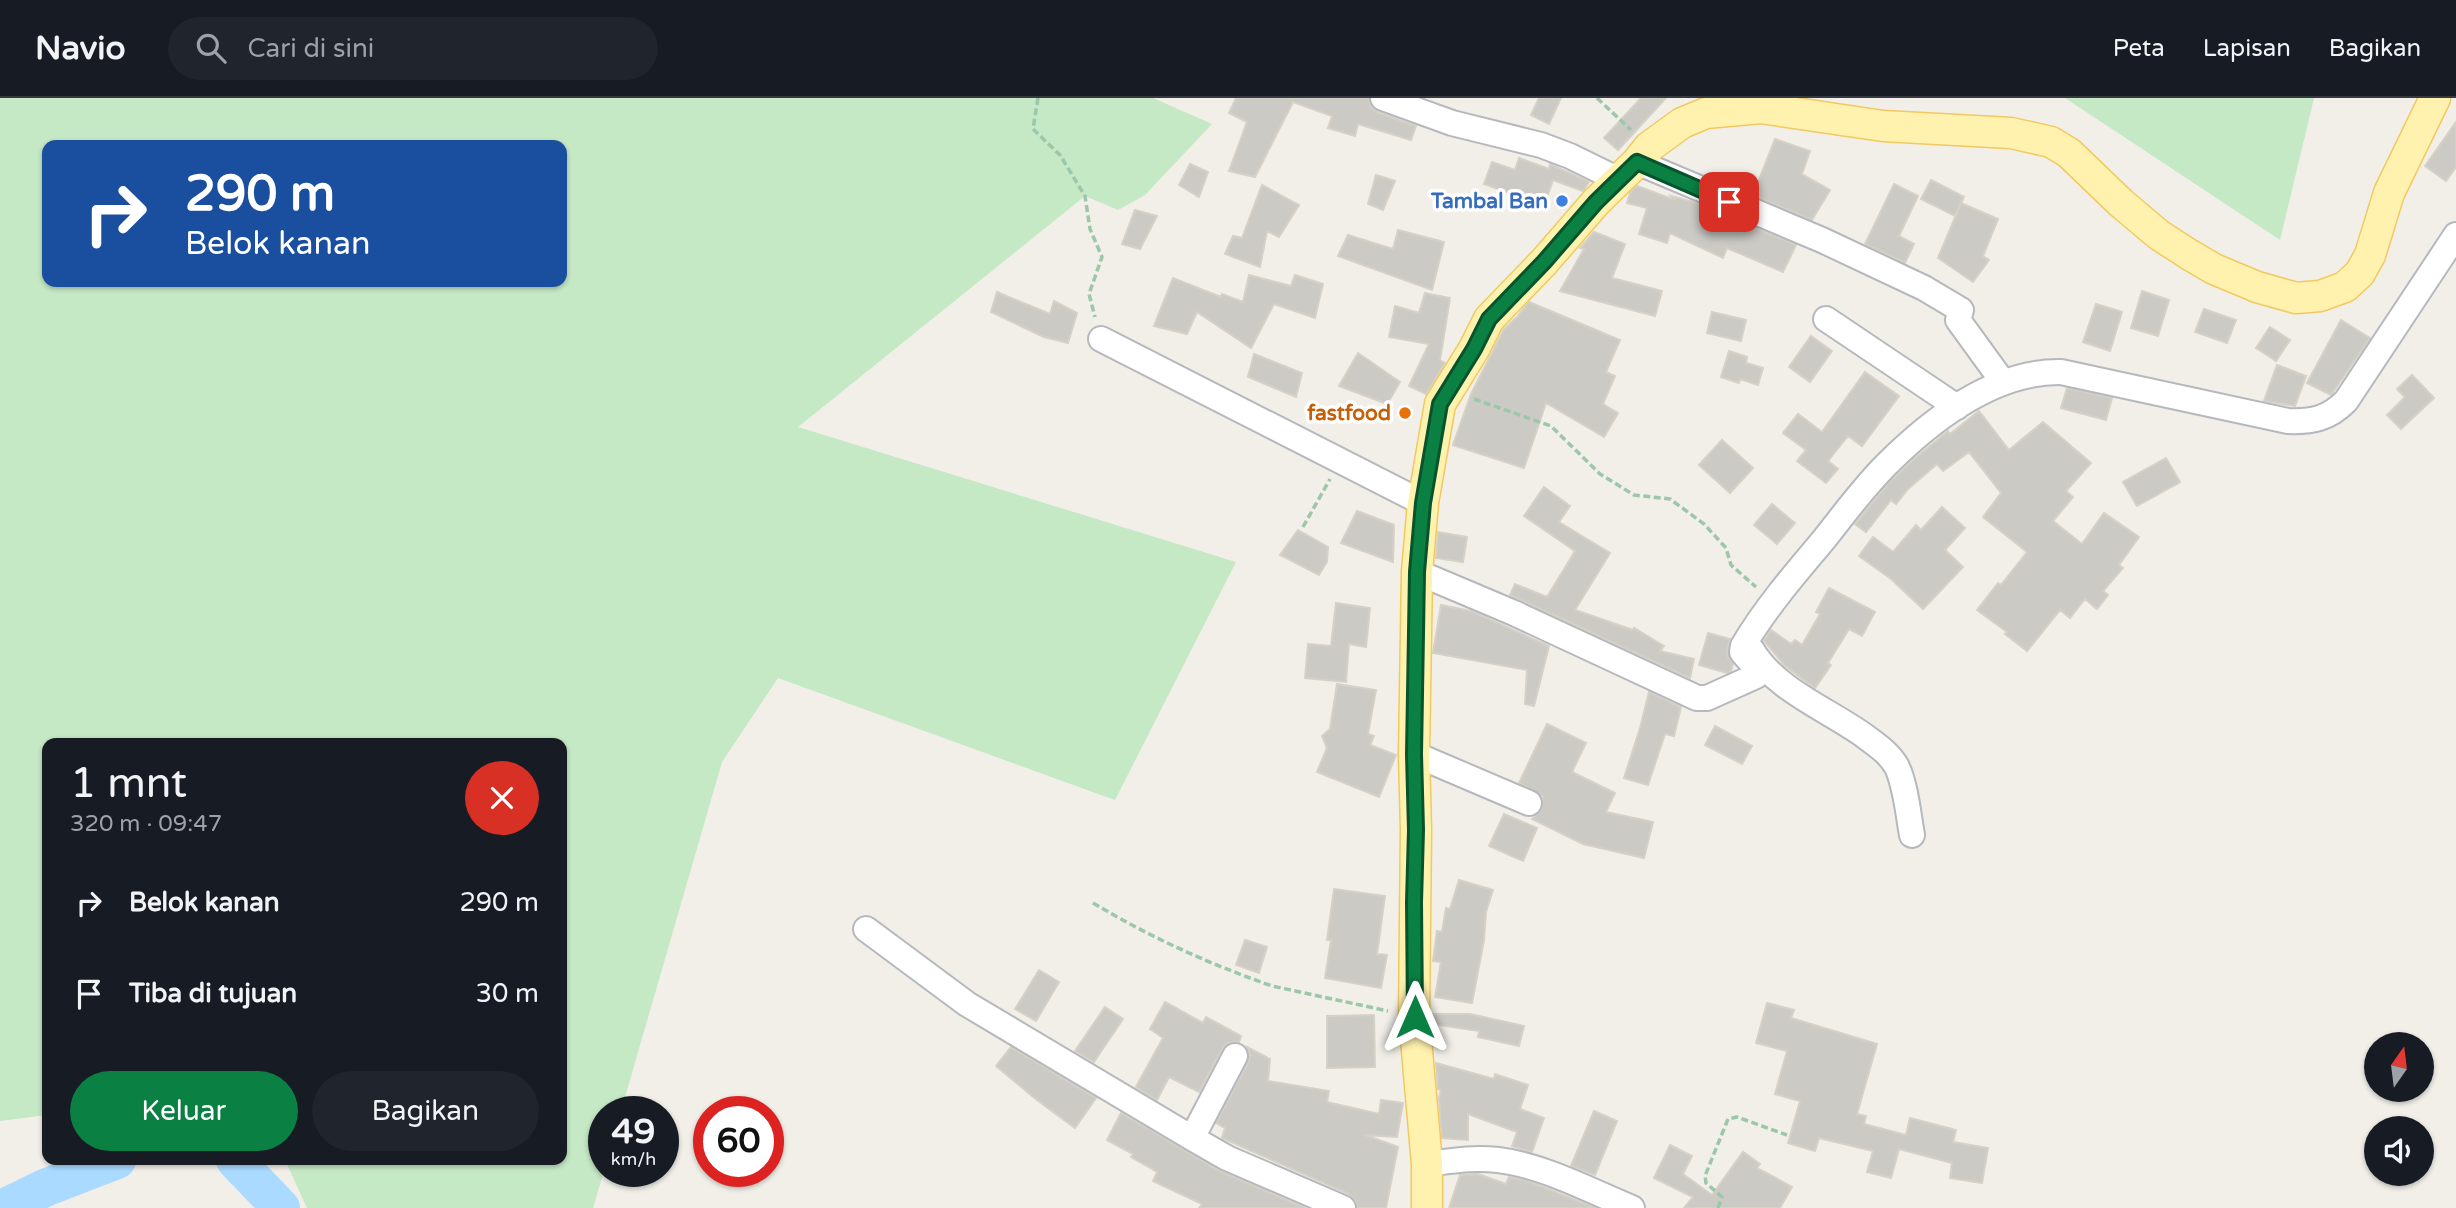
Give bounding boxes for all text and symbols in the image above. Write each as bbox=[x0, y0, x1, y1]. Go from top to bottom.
search box bbox=[168, 17, 658, 80]
text: Navio bbox=[35, 29, 126, 68]
icon: search bbox=[192, 29, 230, 67]
text: Cari di sini bbox=[248, 33, 374, 64]
text: Peta bbox=[2113, 34, 2165, 63]
text: Lapisan bbox=[2203, 34, 2291, 63]
text: Bagikan bbox=[2329, 34, 2421, 63]
text: 290 m bbox=[185, 165, 335, 224]
icon: right bbox=[70, 168, 161, 259]
pin bbox=[1699, 172, 1759, 232]
icon: arrive bbox=[1710, 183, 1748, 221]
place label: Tambal Ban bbox=[1430, 189, 1548, 214]
marker: Tambal Ban bbox=[1554, 193, 1570, 209]
text: Belok kanan bbox=[185, 225, 370, 263]
place label: fastfood bbox=[1307, 401, 1391, 426]
marker: fastfood bbox=[1397, 405, 1413, 421]
text: 1 mnt bbox=[70, 758, 187, 809]
button: close bbox=[465, 761, 539, 835]
text: 320 m · 09:47 bbox=[70, 810, 222, 838]
icon: right bbox=[70, 884, 108, 922]
text: Belok kanan bbox=[129, 887, 280, 918]
text: 290 m bbox=[459, 887, 539, 918]
icon: arrive bbox=[70, 975, 108, 1013]
text: Tiba di tujuan bbox=[129, 978, 297, 1009]
text: 30 m bbox=[476, 978, 539, 1009]
position arrow bbox=[1378, 980, 1452, 1054]
north arrow bbox=[2364, 1032, 2434, 1102]
map controls bbox=[2364, 1032, 2434, 1186]
button: Keluar bbox=[70, 1071, 298, 1151]
button: Bagikan bbox=[312, 1071, 539, 1151]
speed limit sign: 60 bbox=[693, 1096, 784, 1187]
text: 49 bbox=[612, 1111, 655, 1153]
button: sound bbox=[2364, 1116, 2434, 1186]
text: km/h bbox=[611, 1148, 656, 1170]

